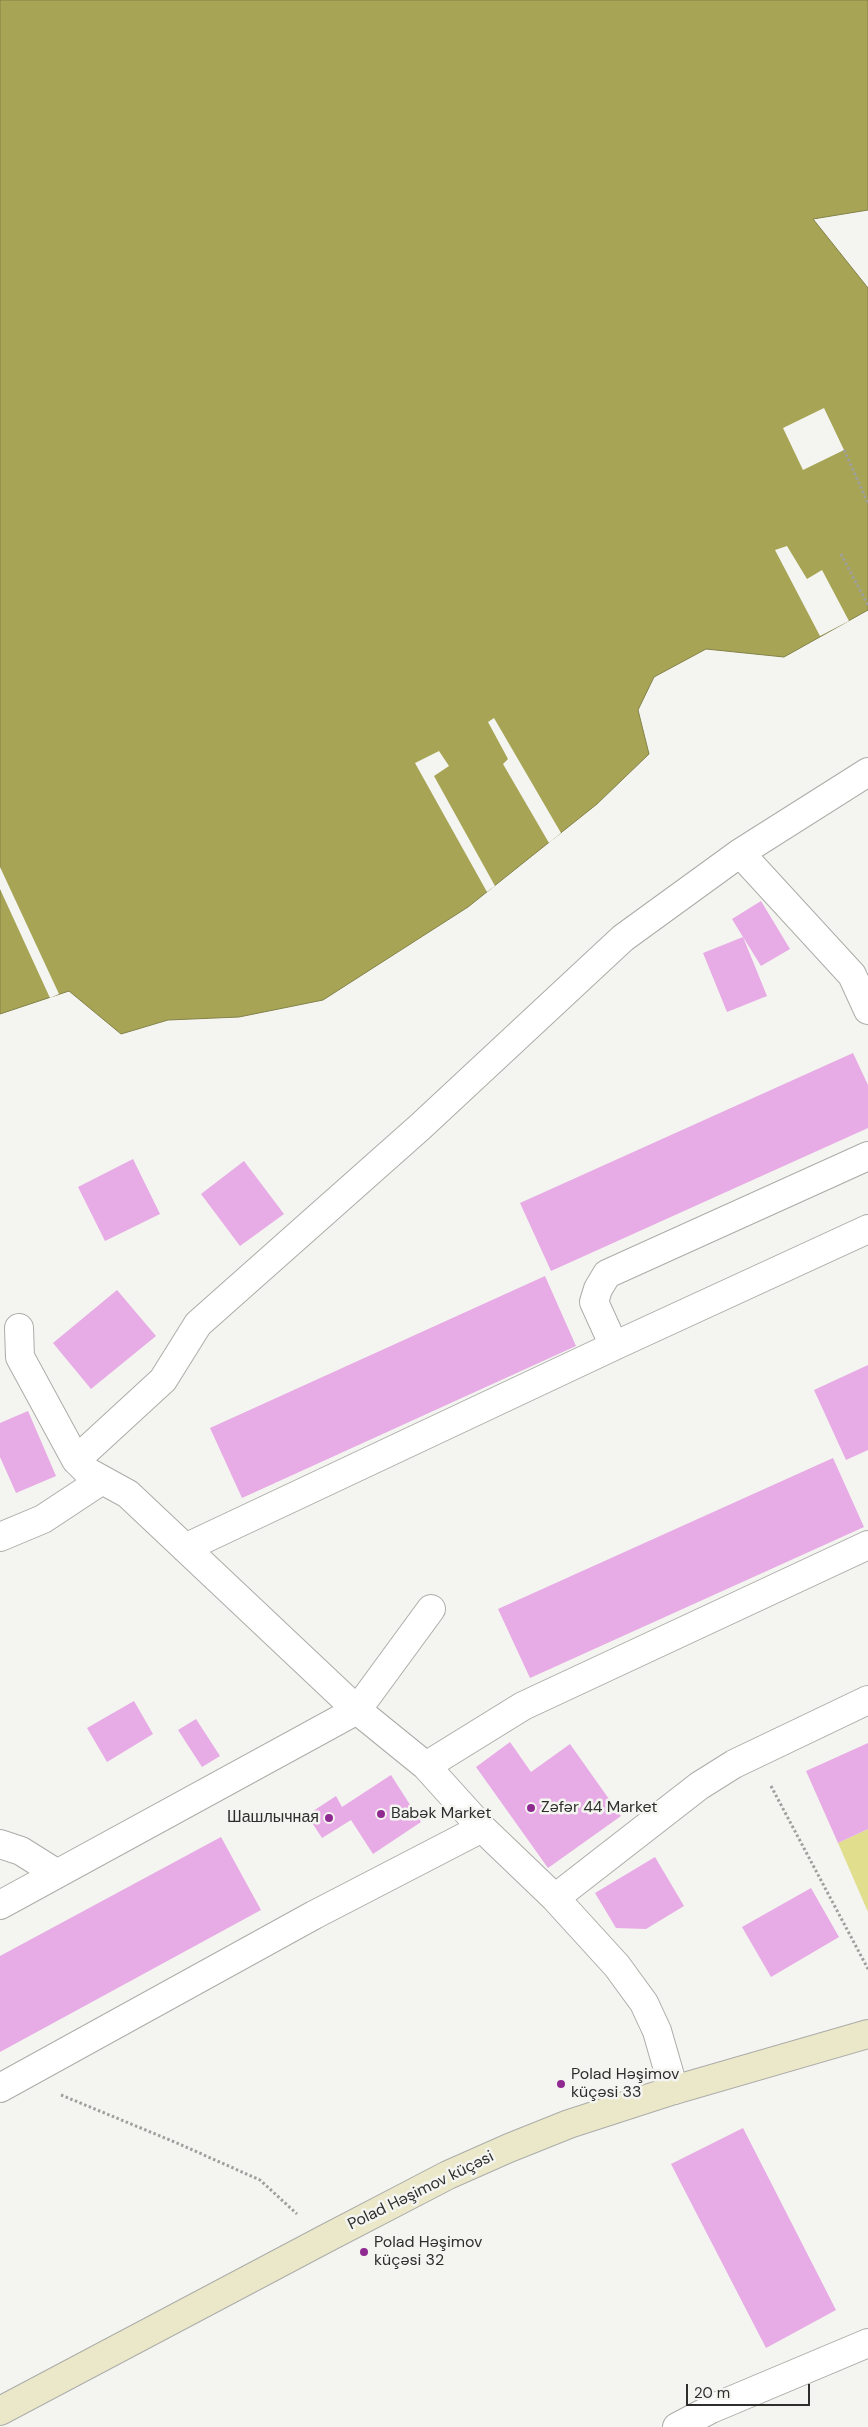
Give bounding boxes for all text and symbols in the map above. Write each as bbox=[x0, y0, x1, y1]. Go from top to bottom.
place label: Zəfər 44 Market bbox=[541, 1798, 657, 1818]
marker: Zəfər 44 Market bbox=[525, 1802, 537, 1814]
place label: Babək Market bbox=[391, 1804, 491, 1824]
place label: Шашлычная bbox=[227, 1808, 319, 1828]
marker: Babək Market bbox=[375, 1808, 387, 1820]
marker: Шашлычная bbox=[323, 1812, 335, 1824]
place label: Polad Həşimov küçəsi 33 bbox=[571, 2065, 679, 2103]
marker: Polad Həşimov küçəsi 33 bbox=[555, 2078, 567, 2090]
street label: Polad Həşimov küçəsi bbox=[345, 2147, 497, 2235]
place label: Polad Həşimov küçəsi 32 bbox=[374, 2233, 482, 2271]
marker: Polad Həşimov küçəsi 32 bbox=[358, 2246, 370, 2258]
scale bar bbox=[688, 2374, 812, 2406]
text: 20 m bbox=[694, 2383, 730, 2403]

